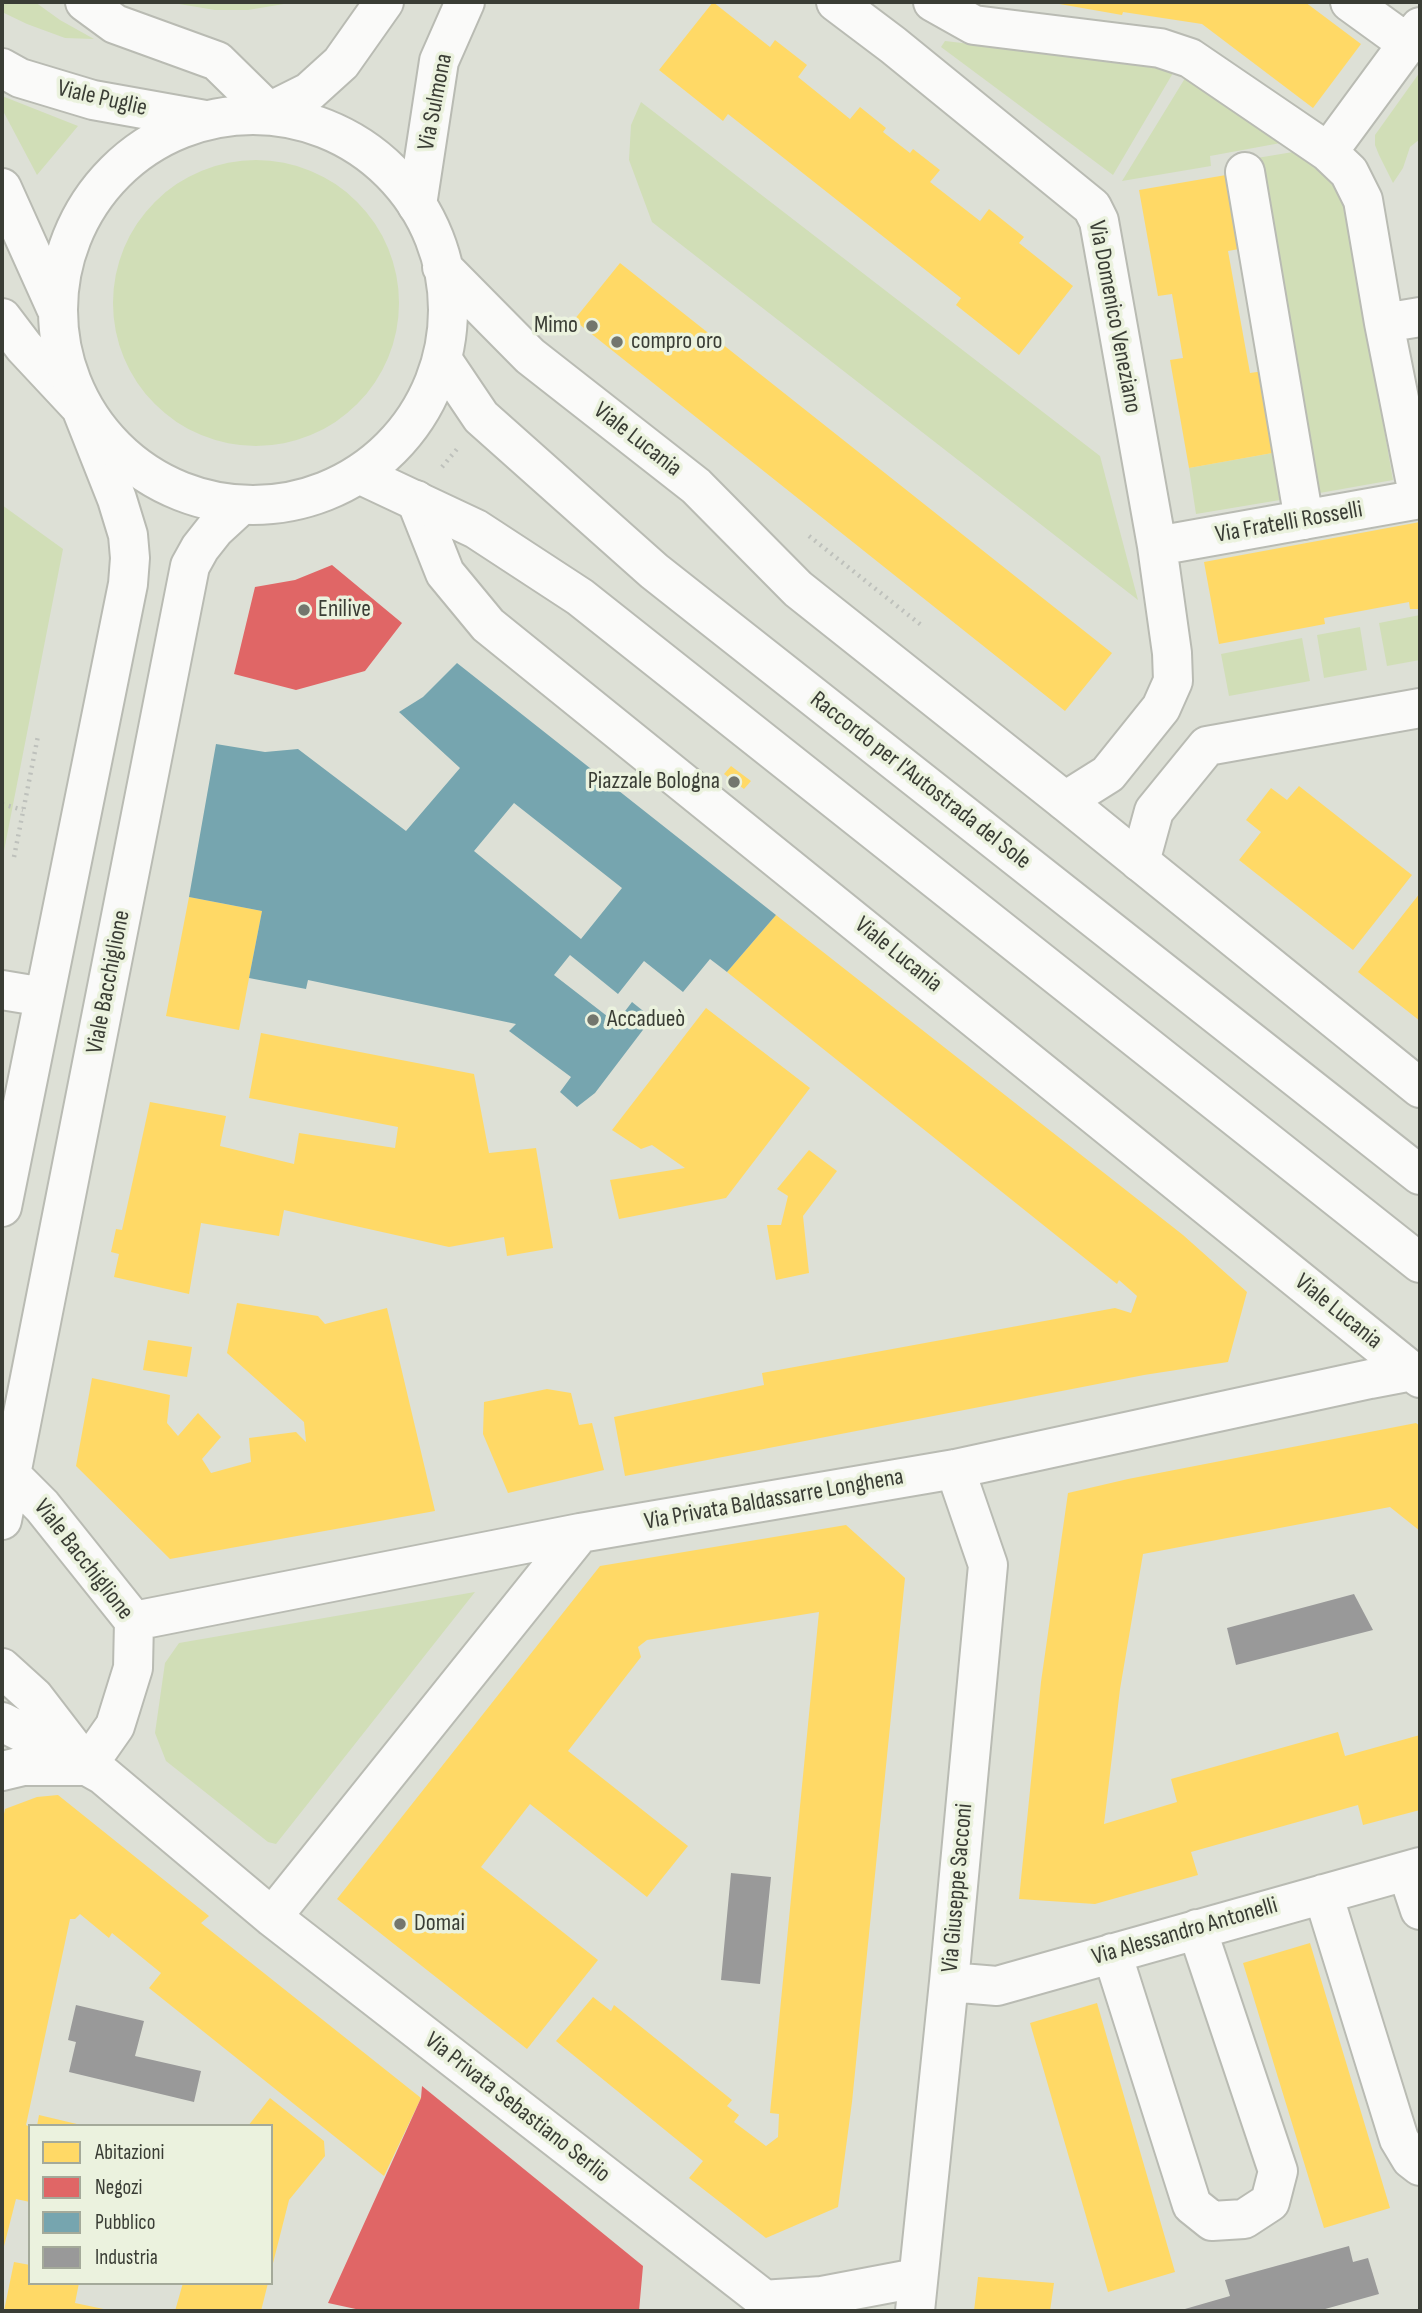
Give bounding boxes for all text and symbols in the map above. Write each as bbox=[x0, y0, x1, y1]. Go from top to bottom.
street label: Via Sulmona bbox=[413, 51, 459, 153]
street label: Viale Puglie bbox=[54, 75, 150, 123]
street label: Via Domenico Veneziano bbox=[1081, 218, 1147, 416]
place label: Mimo bbox=[534, 312, 578, 340]
marker: Mimo bbox=[584, 318, 600, 334]
place label: compro oro bbox=[631, 328, 723, 356]
marker: compro oro bbox=[609, 334, 625, 350]
street label: Viale Lucania bbox=[587, 397, 687, 483]
street label: Via Fratelli Rosselli bbox=[1213, 496, 1365, 550]
place label: Enilive bbox=[318, 596, 371, 624]
marker: Enilive bbox=[296, 602, 312, 618]
street label: Raccordo per l'Autostrada del Sole bbox=[804, 686, 1036, 876]
place label: Piazzale Bologna bbox=[588, 768, 720, 796]
marker: Piazzale Bologna bbox=[726, 774, 742, 790]
street label: Viale Bacchiglione bbox=[81, 908, 137, 1056]
street label: Viale Lucania bbox=[849, 911, 947, 999]
place label: Accadueò bbox=[607, 1006, 685, 1034]
marker: Accadueò bbox=[585, 1012, 601, 1028]
street label: Viale Lucania bbox=[1289, 1268, 1387, 1356]
street label: Via Privata Baldassarre Longhena bbox=[642, 1463, 906, 1537]
street label: Viale Bacchiglione bbox=[27, 1494, 139, 1626]
street label: Via Giuseppe Sacconi bbox=[936, 1802, 980, 1974]
street label: Via Alessandro Antonelli bbox=[1089, 1892, 1281, 1972]
place label: Domai bbox=[414, 1910, 465, 1938]
marker: Domai bbox=[392, 1916, 408, 1932]
street label: Via Privata Sebastiano Serlio bbox=[419, 2027, 615, 2189]
legend bbox=[28, 2124, 273, 2285]
text: Abitazioni bbox=[95, 2140, 164, 2165]
text: Negozi bbox=[95, 2175, 142, 2200]
text: Pubblico bbox=[95, 2210, 155, 2235]
text: Industria bbox=[95, 2245, 158, 2270]

